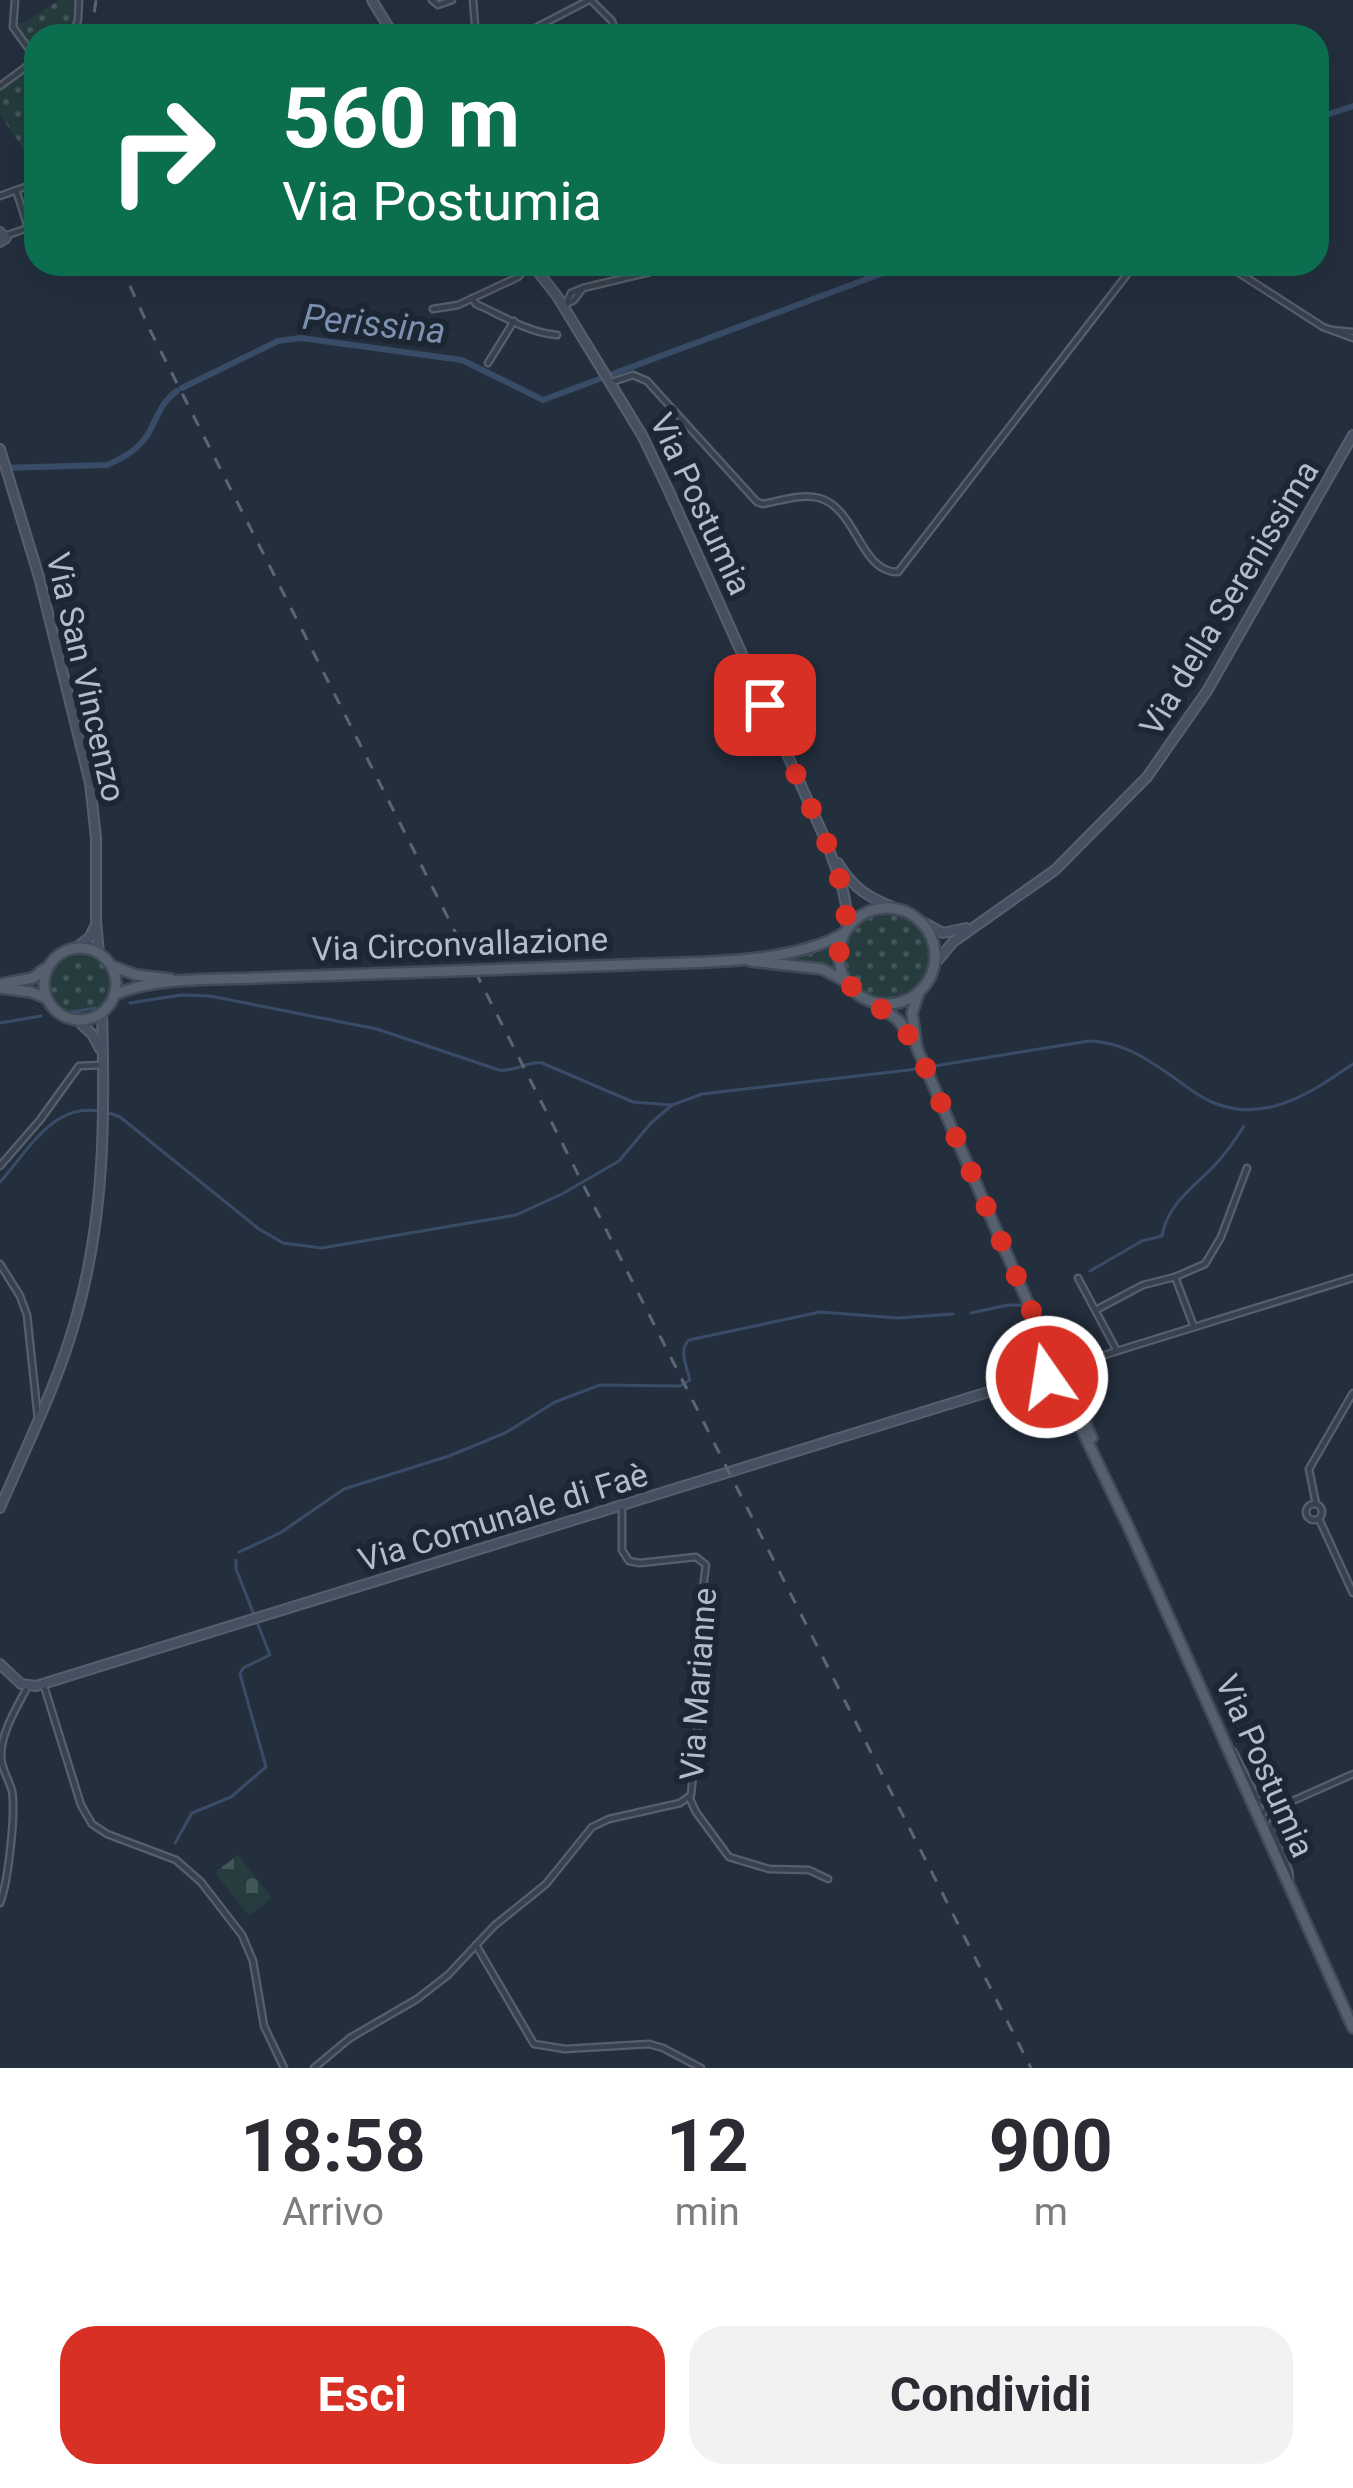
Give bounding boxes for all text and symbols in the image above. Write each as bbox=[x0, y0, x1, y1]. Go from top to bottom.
text: 560 m bbox=[282, 69, 520, 168]
icon: right bbox=[84, 72, 240, 228]
text: Via Postumia bbox=[282, 170, 602, 233]
water label: Perissina bbox=[300, 296, 448, 352]
street label: Via Postumia bbox=[642, 407, 760, 601]
street label: Via della Serenissima bbox=[1131, 453, 1327, 743]
street label: Via San Vincenzo bbox=[38, 549, 134, 805]
pin bbox=[714, 654, 816, 756]
icon: arrive bbox=[732, 672, 798, 738]
street label: Via Circonvallazione bbox=[311, 919, 609, 969]
position arrow bbox=[984, 1314, 1110, 1440]
street label: Via Comunale di Faè bbox=[354, 1454, 652, 1580]
street label: Via Marianne bbox=[672, 1586, 724, 1782]
street label: Via Postumia bbox=[1207, 1669, 1323, 1863]
text: 18:58 bbox=[240, 2104, 426, 2189]
text: 12 bbox=[666, 2104, 749, 2189]
text: 900 bbox=[989, 2104, 1113, 2189]
text: Arrivo bbox=[282, 2189, 384, 2235]
text: min bbox=[675, 2189, 740, 2235]
text: m bbox=[1034, 2189, 1068, 2235]
button: Esci bbox=[60, 2326, 665, 2464]
button: Condividi bbox=[689, 2326, 1293, 2464]

